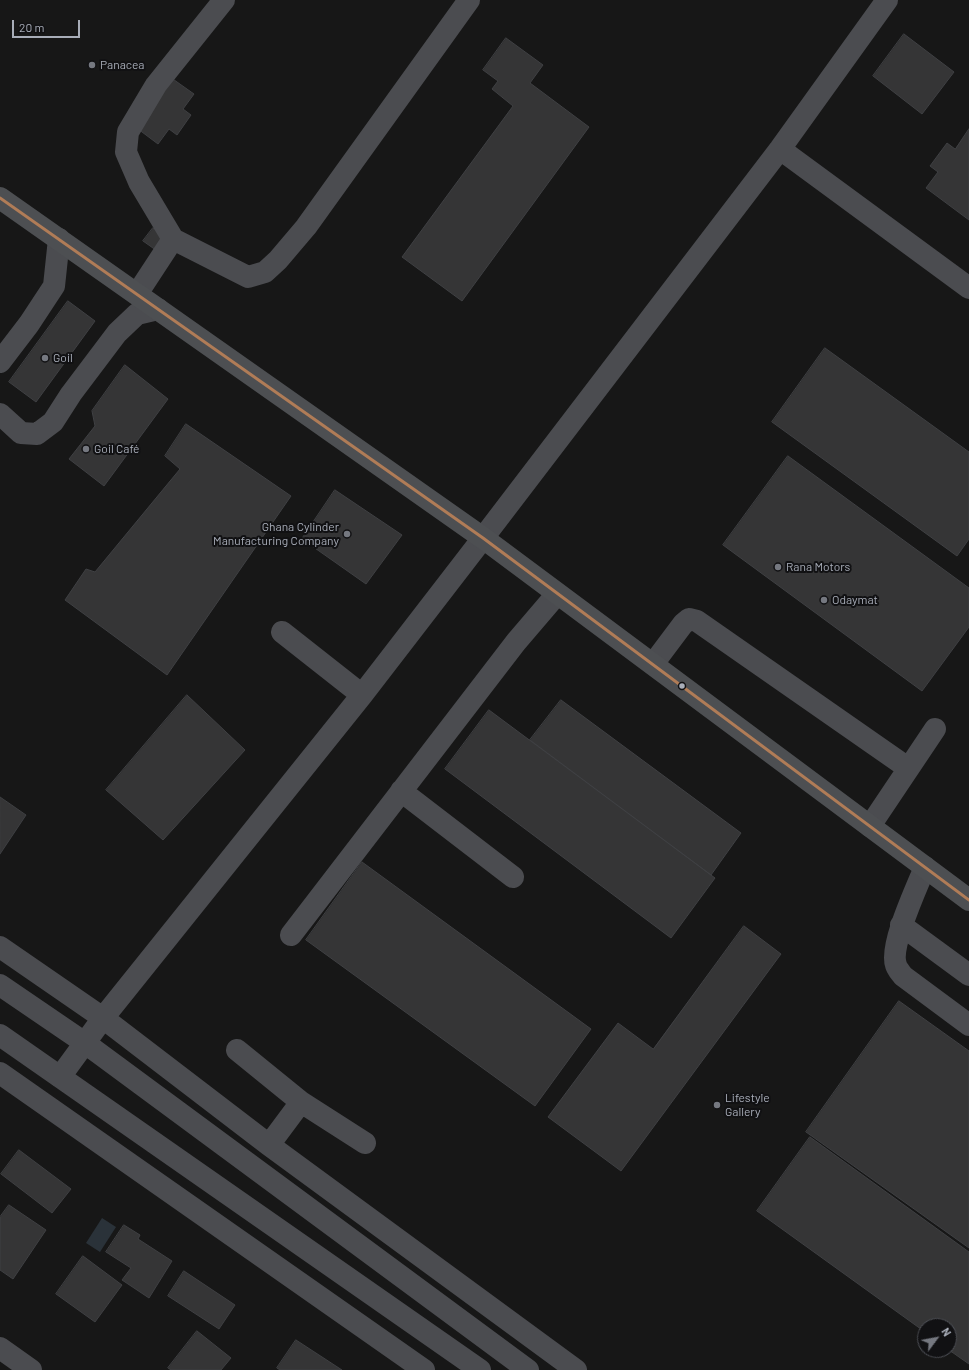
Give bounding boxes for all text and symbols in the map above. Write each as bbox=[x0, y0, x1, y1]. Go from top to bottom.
scale bar bbox=[14, 12, 82, 38]
text: 20 m bbox=[19, 20, 45, 34]
place label: Panacea bbox=[100, 58, 144, 72]
marker: Panacea bbox=[87, 60, 97, 70]
place label: Goil bbox=[53, 351, 73, 365]
marker: Goil bbox=[40, 353, 50, 363]
place label: Goil Café bbox=[94, 442, 139, 456]
marker: Goil Café bbox=[81, 444, 91, 454]
place label: Ghana Cylinder Manufacturing Company bbox=[213, 520, 339, 548]
marker: Ghana Cylinder Manufacturing Company bbox=[342, 529, 352, 539]
place label: Rana Motors bbox=[786, 560, 850, 574]
marker: Rana Motors bbox=[773, 562, 783, 572]
place label: Odaymat bbox=[832, 593, 878, 607]
marker: Odaymat bbox=[819, 595, 829, 605]
unlabelled marker bbox=[677, 681, 687, 691]
place label: Lifestyle Gallery bbox=[725, 1091, 770, 1119]
marker: Lifestyle Gallery bbox=[712, 1100, 722, 1110]
north arrow bbox=[917, 1318, 957, 1358]
text: N bbox=[939, 1325, 954, 1338]

